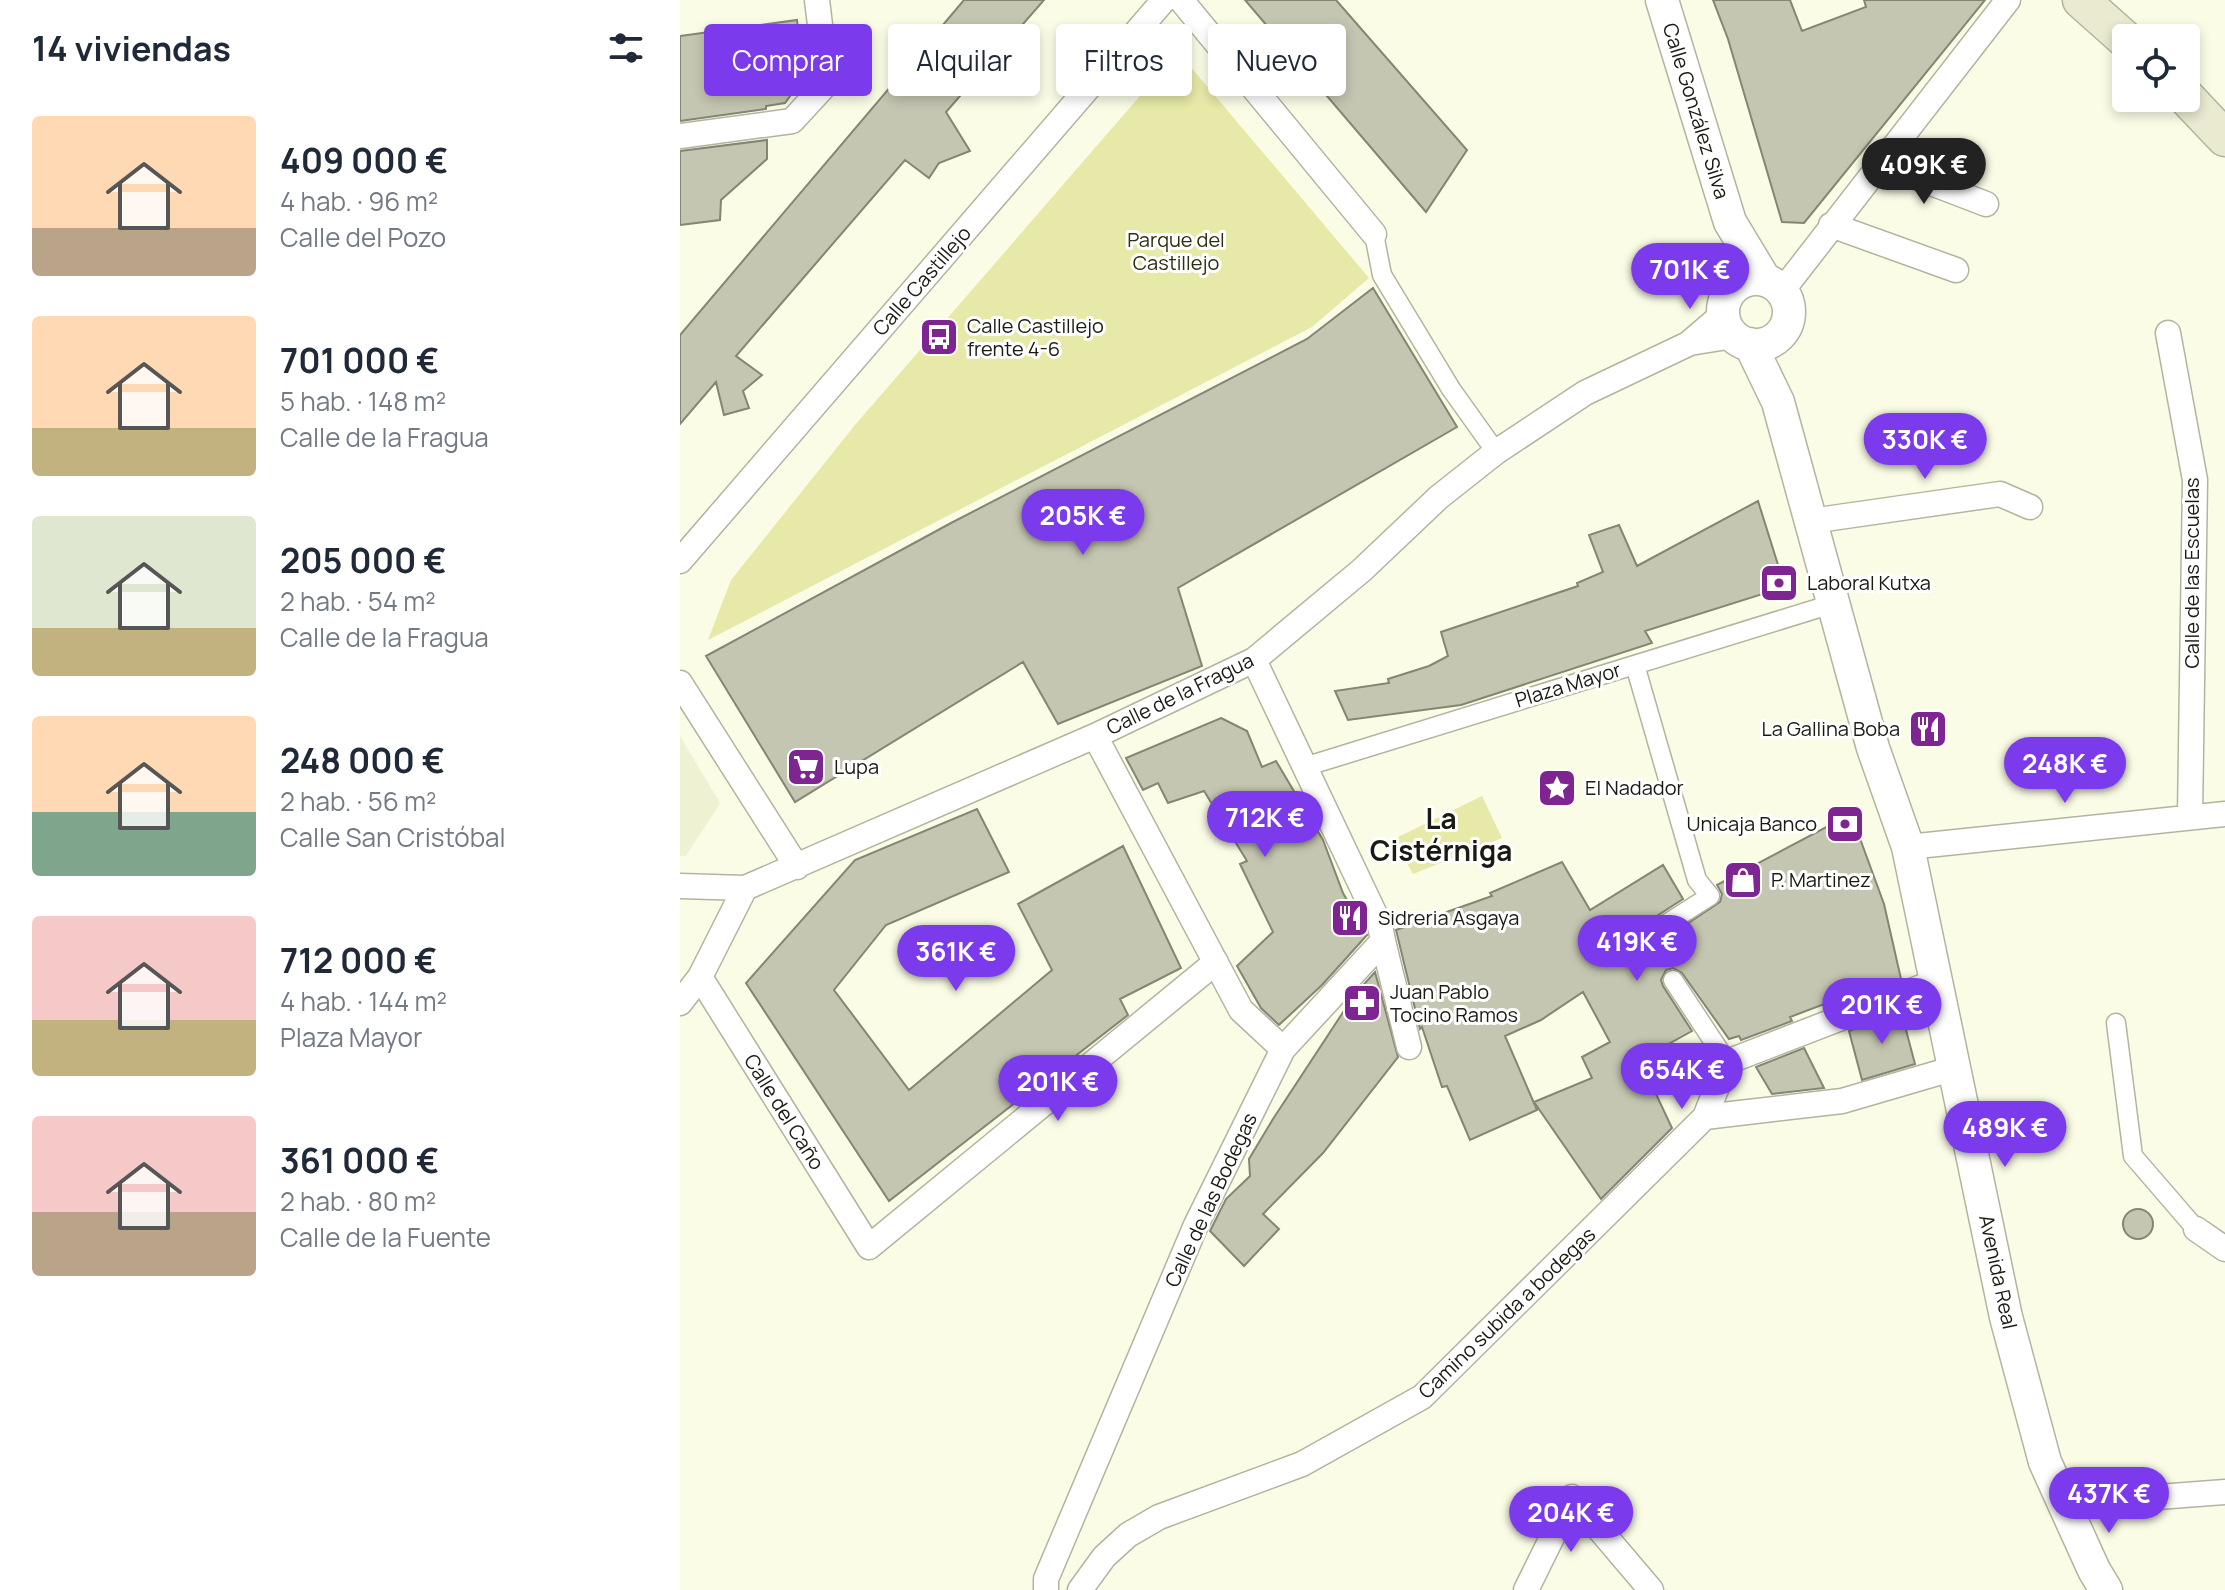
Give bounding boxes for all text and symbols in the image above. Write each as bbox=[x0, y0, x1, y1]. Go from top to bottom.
street label: Calle González Silva bbox=[1657, 20, 1736, 202]
chip: Comprar bbox=[704, 24, 872, 96]
chip: Alquilar bbox=[888, 24, 1040, 96]
chip: Filtros bbox=[1056, 24, 1192, 96]
chip: Nuevo bbox=[1208, 24, 1346, 96]
map controls bbox=[2112, 24, 2200, 112]
button: locate bbox=[2112, 24, 2200, 112]
text: 14 viviendas bbox=[32, 25, 231, 71]
icon: filters bbox=[604, 26, 648, 70]
text: 409 000 € bbox=[280, 137, 448, 183]
pin: 409K € bbox=[1859, 138, 1989, 206]
text: 409K € bbox=[1880, 146, 1968, 182]
icon: home bbox=[96, 148, 192, 244]
text: 4 hab. · 96 m² bbox=[280, 183, 438, 219]
text: Calle del Pozo bbox=[280, 219, 446, 255]
street label: Calle Castillejo bbox=[867, 220, 977, 341]
park label: Parque del Castillejo bbox=[1127, 226, 1225, 276]
pin: 701K € bbox=[1625, 243, 1755, 311]
text: 701K € bbox=[1649, 251, 1731, 287]
place label: Calle Castillejo frente 4-6 bbox=[967, 312, 1104, 362]
bus stop icon: Calle Castillejo frente 4-6 bbox=[918, 316, 960, 358]
text: 701 000 € bbox=[280, 337, 439, 383]
icon: home bbox=[96, 348, 192, 444]
text: 5 hab. · 148 m² bbox=[280, 383, 446, 419]
pin: 330K € bbox=[1860, 413, 1990, 481]
text: Calle de la Fragua bbox=[280, 419, 489, 455]
text: 330K € bbox=[1882, 421, 1968, 457]
street label: Calle de las Escuelas bbox=[2178, 477, 2205, 669]
pin: 205K € bbox=[1018, 489, 1148, 557]
text: 205K € bbox=[1039, 497, 1127, 533]
text: 205 000 € bbox=[280, 537, 446, 583]
icon: home bbox=[96, 548, 192, 644]
bank icon: Laboral Kutxa bbox=[1758, 562, 1800, 604]
place label: Laboral Kutxa bbox=[1807, 569, 1931, 596]
text: 2 hab. · 54 m² bbox=[280, 583, 436, 619]
text: Calle de la Fragua bbox=[280, 619, 489, 655]
street label: Calle de la Fragua bbox=[1102, 646, 1258, 741]
street label: Plaza Mayor bbox=[1512, 656, 1624, 713]
restaurant icon: La Gallina Boba bbox=[1907, 708, 1949, 750]
place label: La Gallina Boba bbox=[1761, 715, 1900, 742]
text: 248 000 € bbox=[280, 737, 445, 783]
pin: 248K € bbox=[2000, 737, 2130, 805]
text: 248K € bbox=[2022, 745, 2108, 781]
supermarket icon: Lupa bbox=[785, 746, 827, 788]
icon: home bbox=[96, 748, 192, 844]
place label: Lupa bbox=[834, 753, 879, 780]
place icon: El Nadador bbox=[1536, 767, 1578, 809]
place label: El Nadador bbox=[1585, 774, 1684, 801]
text: 2 hab. · 56 m² bbox=[280, 783, 436, 819]
pin: 712K € bbox=[1200, 791, 1330, 859]
text: 712K € bbox=[1225, 799, 1305, 835]
district label: La Cistérniga bbox=[1370, 799, 1512, 869]
bank icon: Unicaja Banco bbox=[1824, 803, 1866, 845]
place label: Unicaja Banco bbox=[1686, 810, 1817, 837]
text: Calle San Cristóbal bbox=[280, 819, 506, 855]
shop icon: P. Martinez bbox=[1722, 859, 1764, 901]
place label: P. Martinez bbox=[1771, 866, 1871, 893]
restaurant icon: Sidreria Asgaya bbox=[1329, 897, 1371, 939]
place label: Sidreria Asgaya bbox=[1378, 904, 1519, 931]
pin: 419K € bbox=[1572, 915, 1702, 983]
text: 419K € bbox=[1596, 923, 1678, 959]
pin: 361K € bbox=[891, 925, 1021, 993]
text: 361K € bbox=[915, 933, 997, 969]
text: 712 000 € bbox=[280, 937, 437, 983]
icon: home bbox=[96, 948, 192, 1044]
place label: Juan Pablo Tocino Ramos bbox=[1390, 978, 1518, 1028]
pin: 201K € bbox=[1817, 978, 1947, 1046]
pharmacy icon: Juan Pablo Tocino Ramos bbox=[1341, 982, 1383, 1024]
text: 4 hab. · 144 m² bbox=[280, 983, 447, 1019]
text: 201K € bbox=[1840, 986, 1924, 1022]
text: Plaza Mayor bbox=[280, 1019, 422, 1055]
pin: 654K € bbox=[1617, 1043, 1747, 1111]
street label: Calle del Caño bbox=[738, 1049, 831, 1175]
text: 654K € bbox=[1639, 1051, 1725, 1087]
pin: 201K € bbox=[993, 1055, 1123, 1123]
text: 201K € bbox=[1016, 1063, 1100, 1099]
pin: 489K € bbox=[1940, 1101, 2070, 1169]
street label: Calle de las Bodegas bbox=[1158, 1108, 1263, 1291]
text: 489K € bbox=[1961, 1109, 2049, 1145]
text: 361 000 € bbox=[280, 1137, 439, 1183]
icon: home bbox=[96, 1148, 192, 1244]
text: 2 hab. · 80 m² bbox=[280, 1183, 436, 1219]
street label: Avenida Real bbox=[1973, 1212, 2024, 1332]
text: Calle de la Fuente bbox=[280, 1219, 491, 1255]
street label: Camino subida a bodegas bbox=[1412, 1221, 1601, 1404]
pin: 437K € bbox=[2044, 1467, 2174, 1535]
text: 437K € bbox=[2067, 1475, 2151, 1511]
pin: 204K € bbox=[1506, 1486, 1636, 1554]
text: 204K € bbox=[1527, 1494, 1615, 1530]

